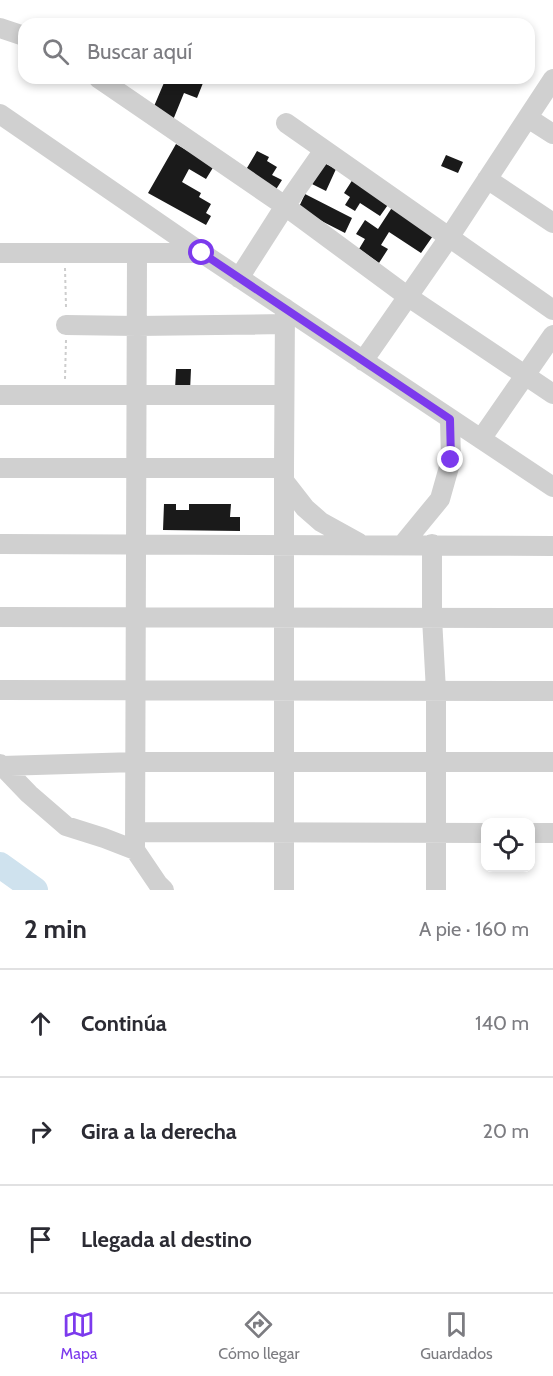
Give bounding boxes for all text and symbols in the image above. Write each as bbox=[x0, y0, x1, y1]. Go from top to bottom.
search box bbox=[18, 18, 535, 84]
icon: search bbox=[39, 35, 72, 68]
text: Buscar aquí bbox=[87, 38, 192, 65]
route start bbox=[188, 239, 214, 265]
route end bbox=[437, 446, 463, 472]
map controls bbox=[481, 818, 535, 872]
button: locate bbox=[481, 818, 535, 872]
text: 2 min bbox=[24, 913, 87, 945]
text: A pie · 160 m bbox=[419, 917, 529, 941]
icon: ahead bbox=[24, 1007, 57, 1040]
text: Continúa bbox=[81, 1010, 167, 1037]
text: 140 m bbox=[475, 1011, 529, 1035]
icon: right bbox=[24, 1115, 57, 1148]
text: Gira a la derecha bbox=[81, 1118, 237, 1145]
text: 20 m bbox=[483, 1119, 529, 1143]
icon: arrive bbox=[24, 1223, 57, 1256]
text: Llegada al destino bbox=[81, 1226, 252, 1253]
tab: Mapa bbox=[60, 1308, 98, 1363]
tab: Cómo llegar bbox=[218, 1308, 299, 1363]
tab: Guardados bbox=[420, 1308, 493, 1363]

